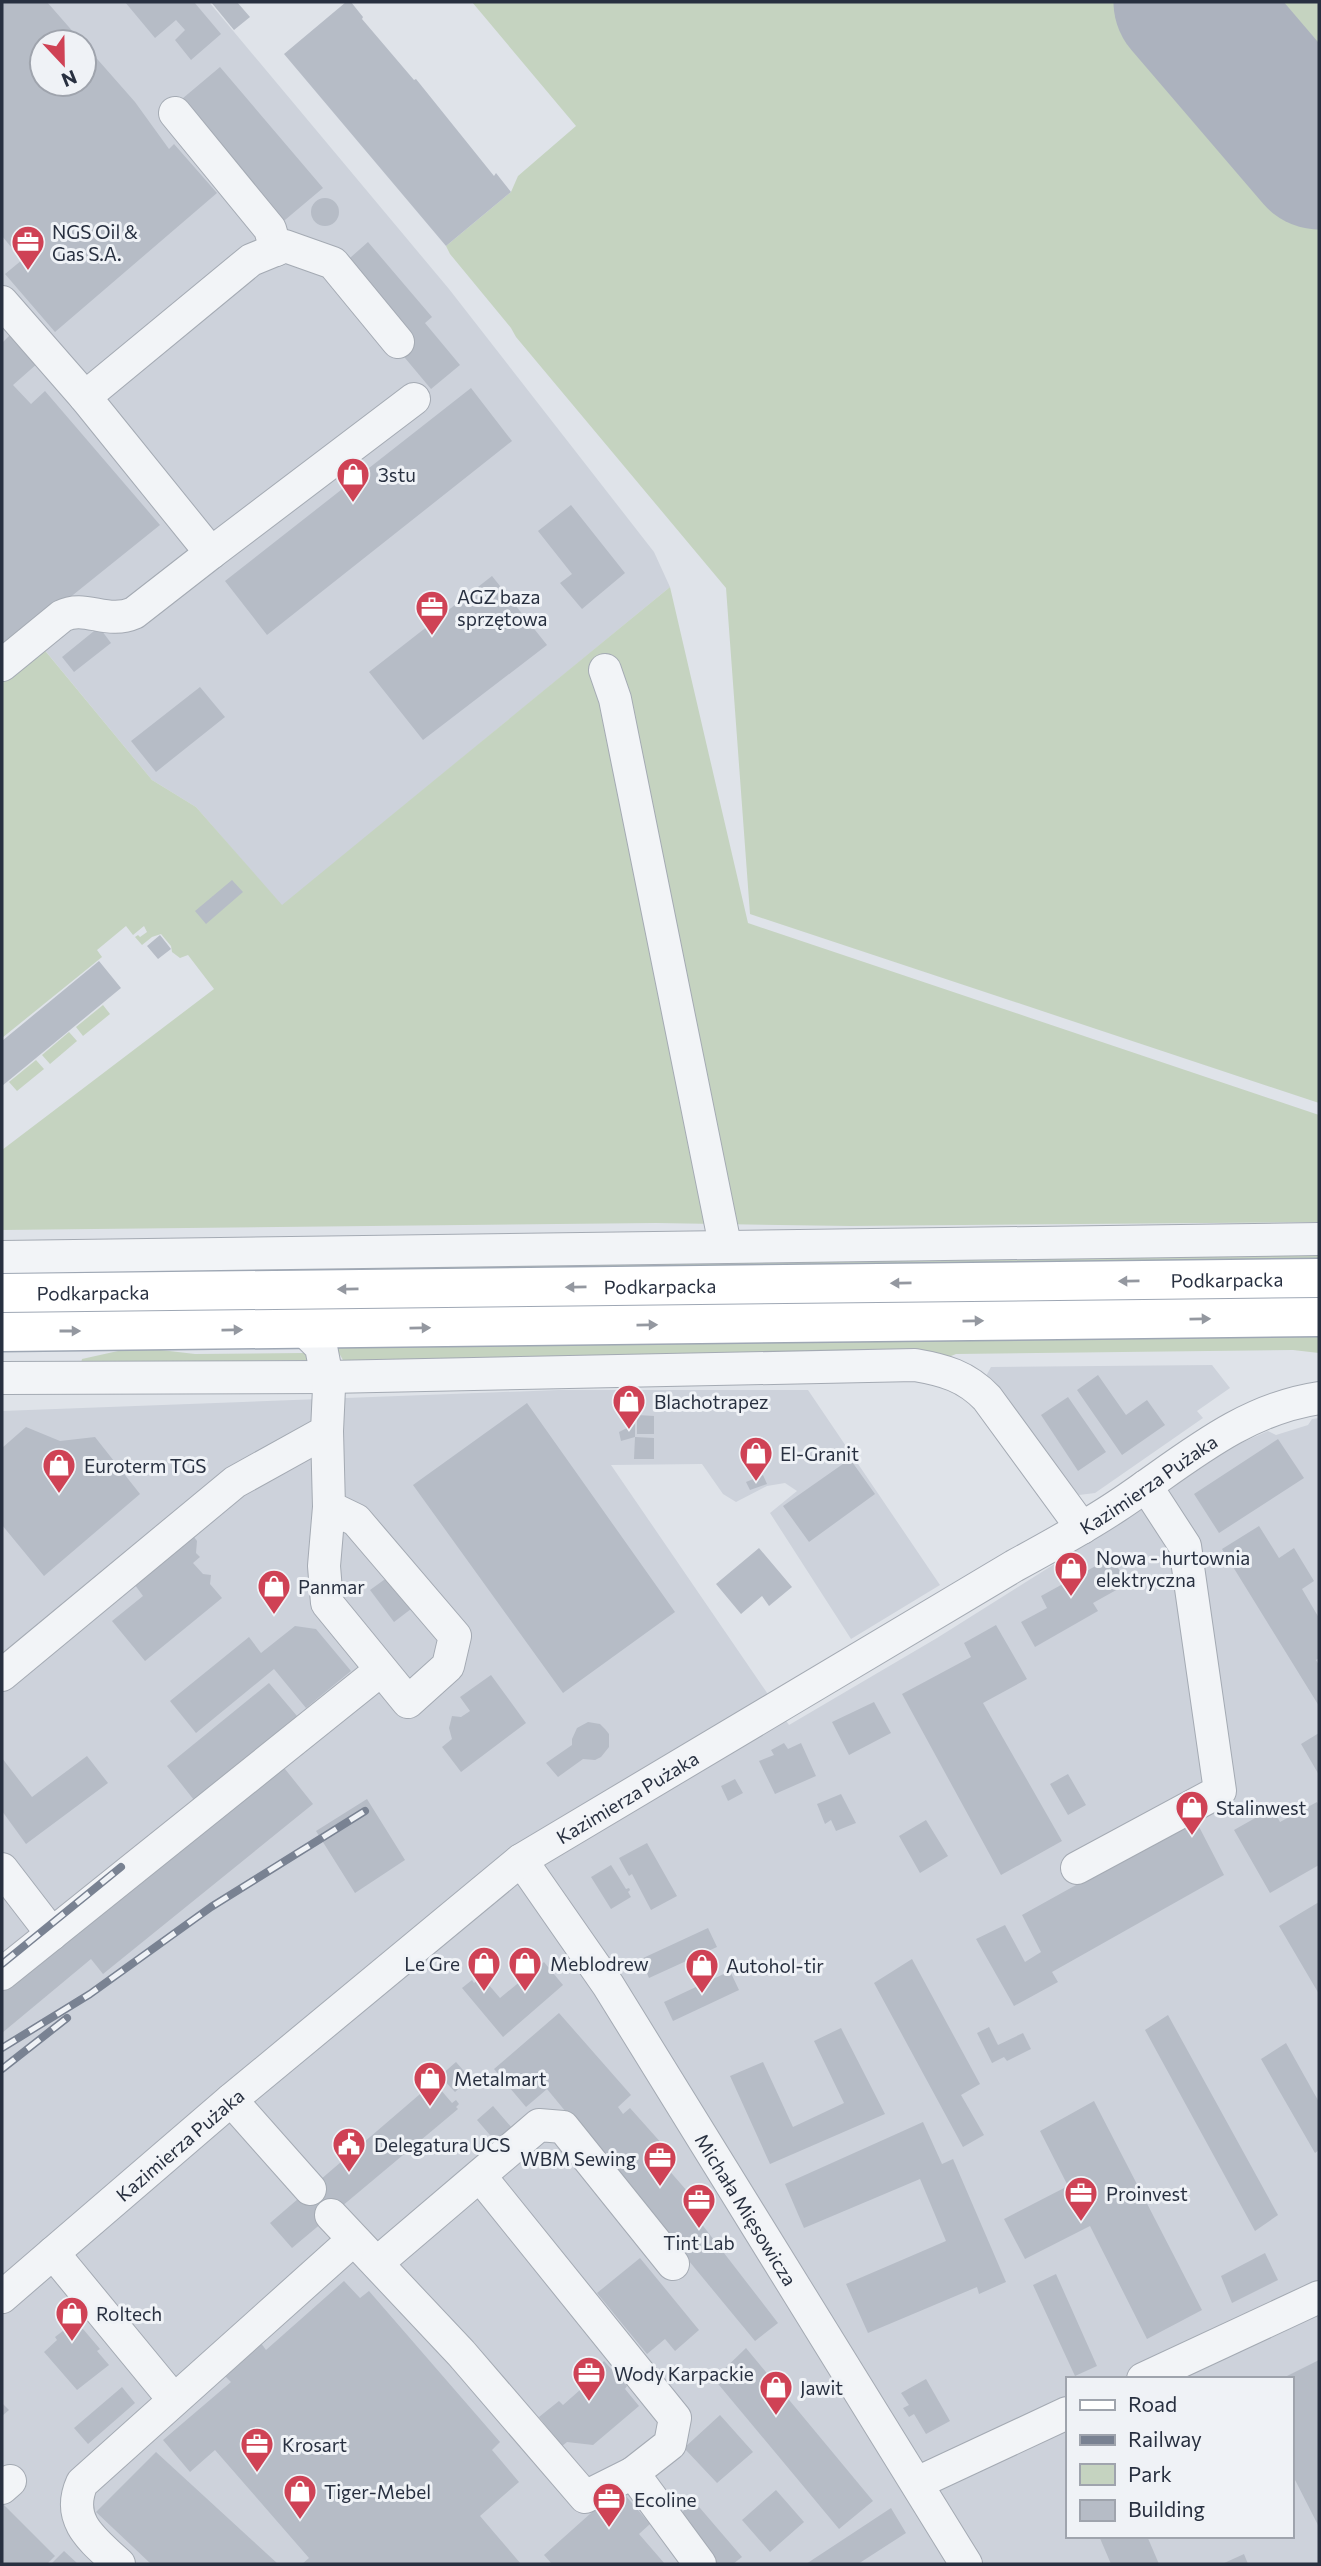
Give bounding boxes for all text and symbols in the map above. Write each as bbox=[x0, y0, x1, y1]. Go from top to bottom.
north arrow bbox=[28, 28, 98, 98]
text: N bbox=[59, 66, 80, 93]
place label: NGS Oil & Gas S.A. bbox=[52, 220, 138, 265]
office icon: NGS Oil & Gas S.A. bbox=[9, 223, 47, 272]
shop icon: 3stu bbox=[334, 455, 372, 504]
place label: 3stu bbox=[378, 463, 416, 486]
place label: AGZ baza sprzętowa bbox=[457, 585, 547, 630]
office icon: AGZ baza sprzętowa bbox=[413, 588, 451, 637]
street label: Podkarpacka bbox=[1170, 1267, 1283, 1291]
street label: Podkarpacka bbox=[604, 1273, 716, 1298]
one-way arrow bbox=[1117, 1275, 1139, 1286]
one-way arrow bbox=[890, 1277, 912, 1289]
street label: Podkarpacka bbox=[37, 1280, 149, 1304]
one-way arrow bbox=[564, 1281, 586, 1293]
one-way arrow bbox=[337, 1283, 359, 1295]
one-way arrow bbox=[1190, 1313, 1212, 1325]
one-way arrow bbox=[962, 1315, 984, 1327]
one-way arrow bbox=[637, 1319, 659, 1331]
one-way arrow bbox=[409, 1322, 431, 1333]
one-way arrow bbox=[221, 1324, 243, 1336]
one-way arrow bbox=[59, 1325, 81, 1337]
shop icon: Blachotrapez bbox=[610, 1382, 648, 1431]
place label: Blachotrapez bbox=[654, 1390, 768, 1413]
street label: Kazimierza Pużaka bbox=[1075, 1429, 1221, 1538]
shop icon: El-Granit bbox=[737, 1434, 775, 1483]
place label: El-Granit bbox=[780, 1442, 859, 1465]
shop icon: Euroterm TGS bbox=[40, 1446, 78, 1495]
place label: Euroterm TGS bbox=[84, 1454, 207, 1477]
place label: Nowa - hurtownia elektryczna bbox=[1096, 1546, 1250, 1591]
shop icon: Nowa - hurtownia elektryczna bbox=[1052, 1549, 1090, 1598]
shop icon: Panmar bbox=[255, 1567, 293, 1616]
place label: Panmar bbox=[298, 1575, 365, 1598]
street label: Kazimierza Pużaka bbox=[552, 1746, 702, 1848]
shop icon: Stalinwest bbox=[1173, 1788, 1211, 1837]
place label: Stalinwest bbox=[1216, 1796, 1307, 1819]
shop icon: Le Gre bbox=[465, 1944, 503, 1993]
shop icon: Meblodrew bbox=[506, 1944, 544, 1993]
shop icon: Autohol-tir bbox=[683, 1946, 721, 1995]
place label: Le Gre bbox=[404, 1952, 460, 1975]
place label: Meblodrew bbox=[550, 1952, 649, 1975]
place label: Autohol-tir bbox=[726, 1954, 824, 1977]
shop icon: Metalmart bbox=[411, 2059, 449, 2108]
place label: Metalmart bbox=[454, 2067, 547, 2090]
street label: Kazimierza Pużaka bbox=[111, 2083, 248, 2206]
public building icon: Delegatura UCS bbox=[330, 2125, 368, 2174]
street label: Michała Mięsowicza bbox=[691, 2129, 802, 2289]
place label: Delegatura UCS bbox=[374, 2133, 510, 2156]
office icon: WBM Sewing bbox=[641, 2139, 679, 2188]
place label: WBM Sewing bbox=[520, 2147, 636, 2170]
office icon: Proinvest bbox=[1062, 2174, 1100, 2223]
office icon: Tint Lab bbox=[680, 2181, 718, 2230]
place label: Proinvest bbox=[1106, 2182, 1188, 2205]
place label: Tint Lab bbox=[663, 2231, 735, 2254]
shop icon: Roltech bbox=[53, 2294, 91, 2343]
place label: Roltech bbox=[96, 2302, 162, 2325]
office icon: Wody Karpackie bbox=[570, 2354, 608, 2403]
place label: Wody Karpackie bbox=[614, 2362, 754, 2385]
shop icon: Jawit bbox=[757, 2368, 795, 2417]
place label: Jawit bbox=[800, 2376, 843, 2399]
legend bbox=[1066, 2377, 1293, 2538]
text: Road bbox=[1128, 2391, 1177, 2416]
office icon: Krosart bbox=[238, 2425, 276, 2474]
text: Railway bbox=[1128, 2426, 1202, 2451]
place label: Krosart bbox=[282, 2433, 347, 2456]
text: Park bbox=[1128, 2461, 1172, 2486]
shop icon: Tiger-Mebel bbox=[281, 2472, 319, 2521]
place label: Tiger-Mebel bbox=[324, 2480, 431, 2503]
office icon: Ecoline bbox=[590, 2480, 628, 2529]
place label: Ecoline bbox=[634, 2488, 697, 2511]
text: Building bbox=[1128, 2496, 1205, 2521]

